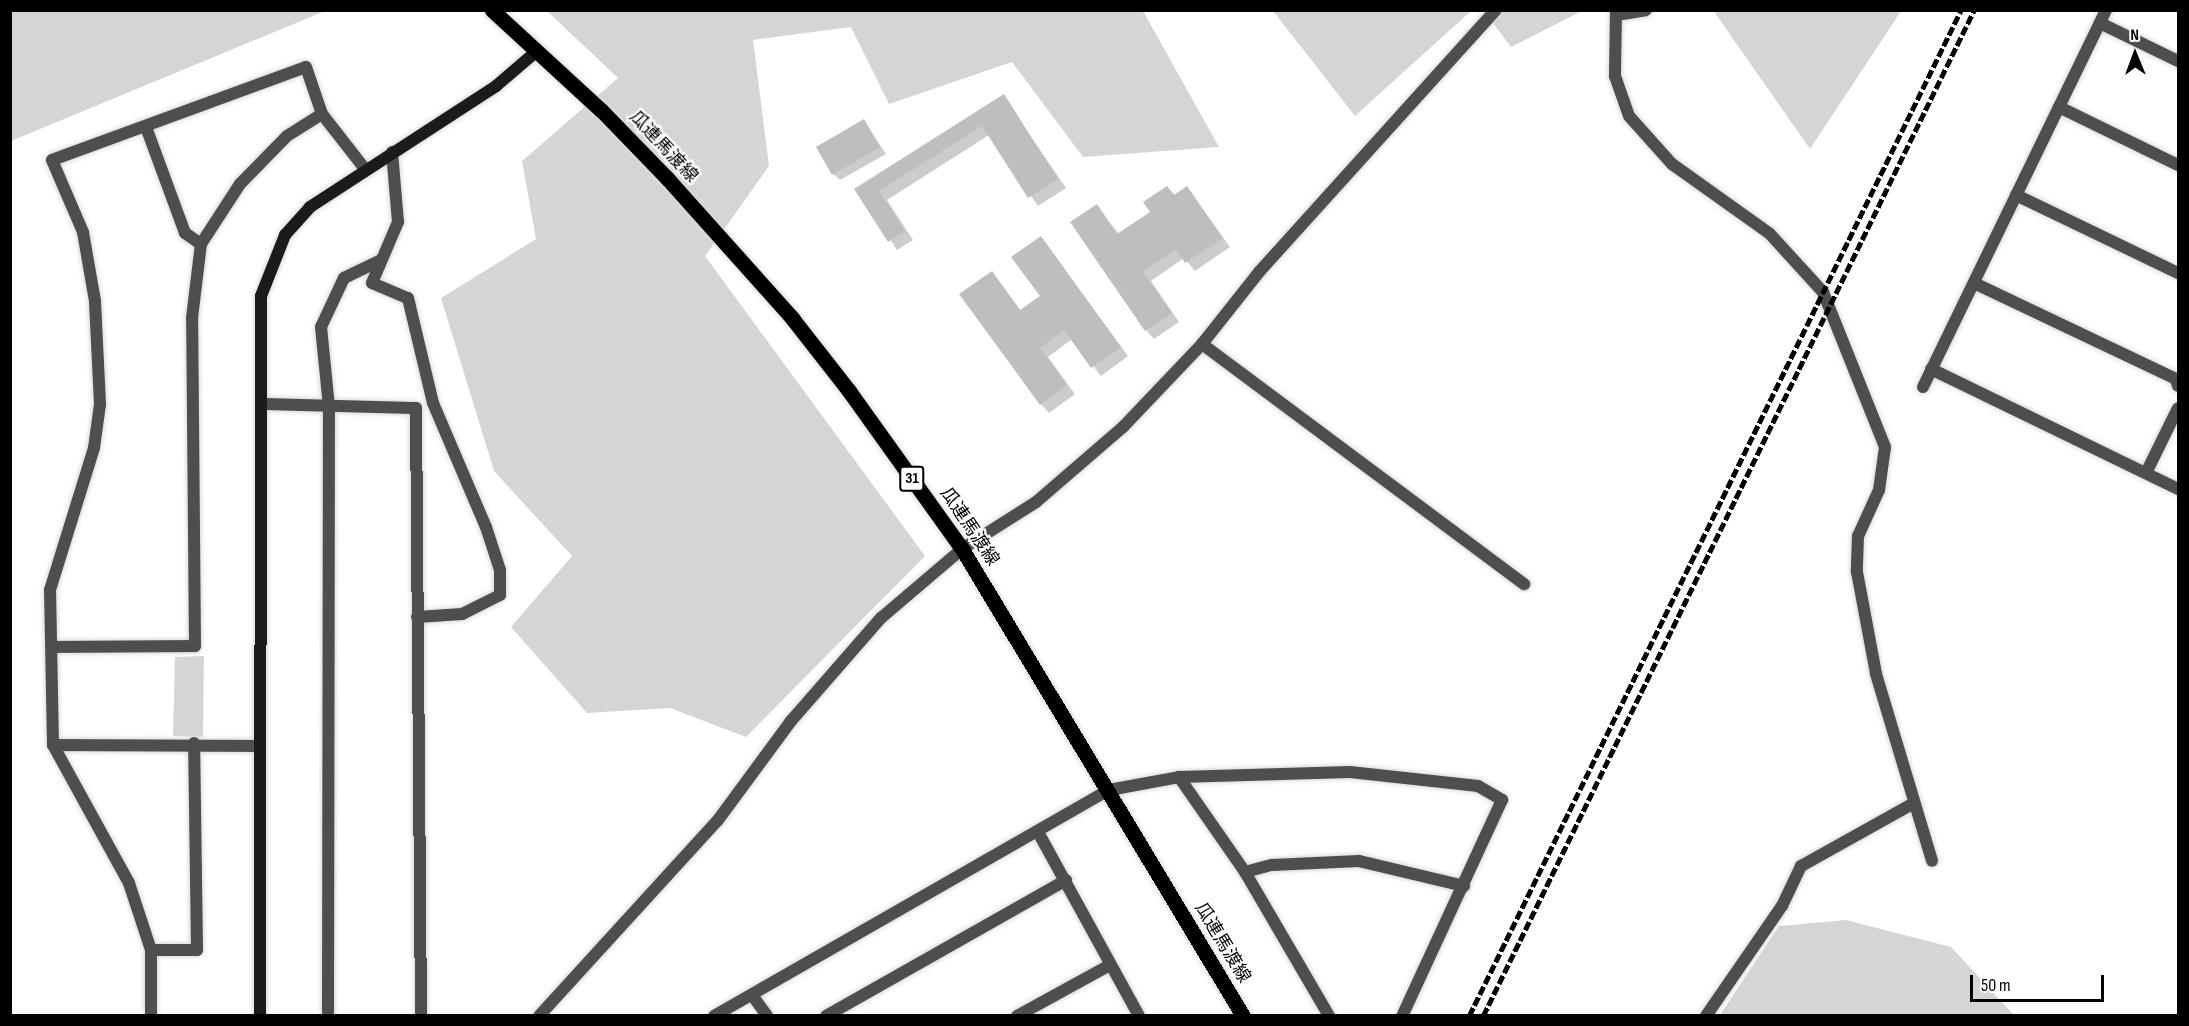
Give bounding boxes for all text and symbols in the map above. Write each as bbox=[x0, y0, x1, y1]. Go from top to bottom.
north arrow bbox=[2105, 24, 2165, 84]
text: N bbox=[2130, 26, 2139, 45]
street label: 瓜連馬渡線 bbox=[624, 107, 702, 187]
road number: 31 bbox=[898, 466, 926, 492]
street label: 瓜連馬渡線 bbox=[935, 484, 1003, 570]
street label: 瓜連馬渡線 bbox=[1190, 899, 1254, 987]
scale bar bbox=[1973, 963, 2106, 1001]
text: 50 m bbox=[1981, 975, 2011, 996]

